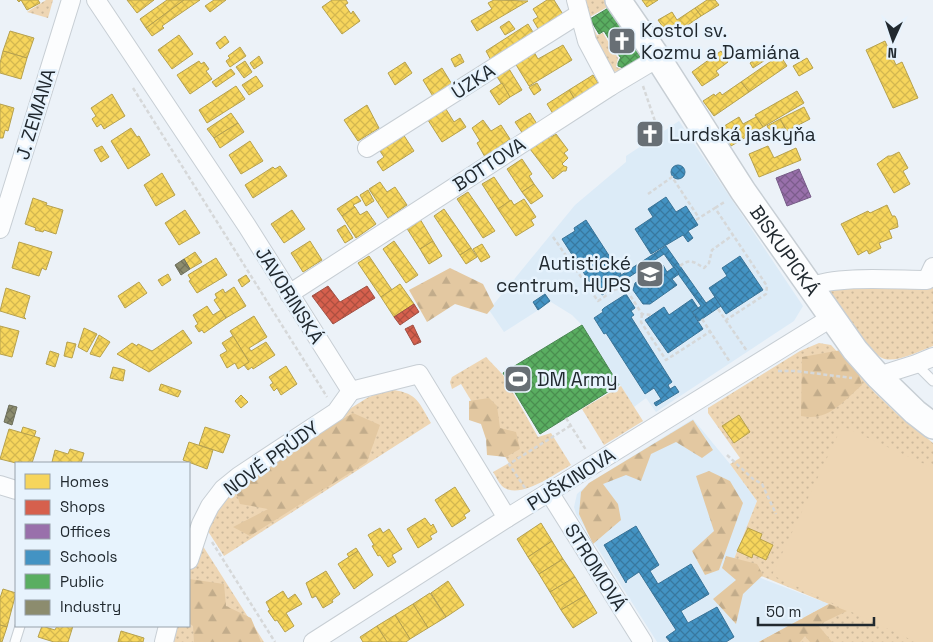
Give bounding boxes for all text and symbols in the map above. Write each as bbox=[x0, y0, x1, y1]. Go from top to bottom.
north arrow bbox=[868, 15, 918, 65]
place label: Kostol sv. Kozmu a Damiána bbox=[641, 18, 800, 65]
church icon: Kostol sv. Kozmu a Damiána bbox=[607, 26, 637, 56]
text: N bbox=[887, 44, 897, 62]
street label: ÚZKA bbox=[447, 58, 500, 105]
street label: J. ZEMANA bbox=[10, 66, 61, 163]
church icon: Lurdská jaskyňa bbox=[635, 119, 665, 149]
place label: Lurdská jaskyňa bbox=[669, 122, 816, 147]
street label: BOTTOVA bbox=[448, 132, 530, 197]
street label: BISKUPICKÁ bbox=[744, 201, 825, 301]
street label: JAVORINSKÁ bbox=[250, 242, 329, 349]
place label: Autistické centrum, HUPS bbox=[496, 251, 631, 298]
school or university icon: Autistické centrum, HUPS bbox=[635, 259, 665, 289]
sports icon: DM Army bbox=[503, 364, 533, 394]
place label: DM Army bbox=[537, 367, 618, 392]
street label: NOVÉ PRÚDY bbox=[219, 415, 324, 501]
street label: PUŠKINOVA bbox=[522, 442, 620, 516]
legend bbox=[15, 462, 190, 627]
text: Homes bbox=[60, 472, 109, 491]
text: Shops bbox=[60, 497, 105, 516]
street label: STROMOVÁ bbox=[559, 519, 632, 616]
text: Offices bbox=[60, 522, 111, 541]
text: Schools bbox=[60, 547, 118, 566]
text: Public bbox=[60, 572, 104, 591]
scale bar bbox=[758, 594, 874, 626]
text: Industry bbox=[60, 597, 121, 616]
text: 50 m bbox=[766, 602, 801, 621]

